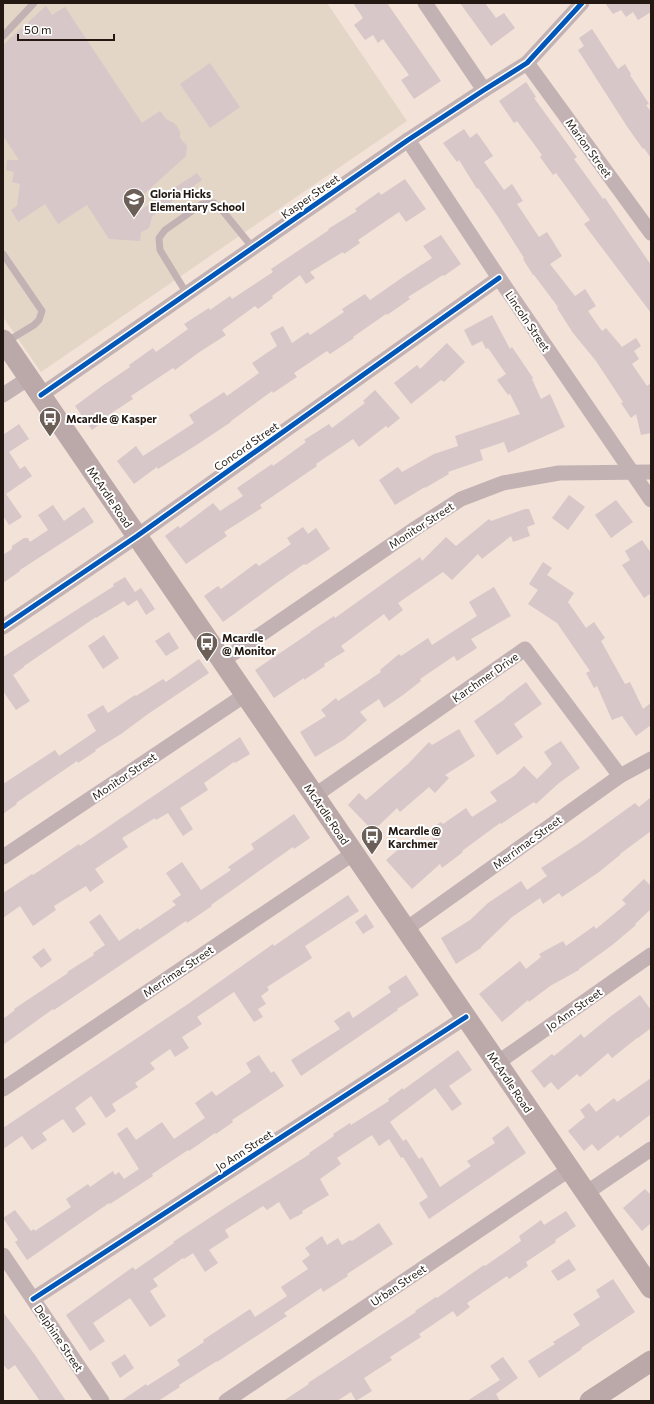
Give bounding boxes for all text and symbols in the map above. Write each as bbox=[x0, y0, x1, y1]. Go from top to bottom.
scale bar bbox=[18, 16, 114, 42]
text: 50 m bbox=[24, 22, 52, 36]
street label: Marion Street bbox=[563, 116, 615, 180]
street label: Kasper Street bbox=[278, 171, 342, 221]
school or university icon: Gloria Hicks Elementary School bbox=[121, 186, 147, 219]
place label: Gloria Hicks Elementary School bbox=[150, 187, 245, 213]
street label: Lincoln Street bbox=[503, 288, 553, 354]
bus stop icon: Mcardle @ Kasper bbox=[37, 405, 63, 438]
place label: Mcardle @ Kasper bbox=[66, 412, 157, 425]
street label: Concord Street bbox=[211, 419, 281, 473]
street label: McArdle Road bbox=[85, 464, 135, 530]
street label: Monitor Street bbox=[386, 499, 456, 551]
bus stop icon: Mcardle @ Monitor bbox=[194, 630, 220, 663]
place label: Mcardle @ Monitor bbox=[222, 631, 277, 657]
street label: Karchmer Drive bbox=[450, 649, 521, 705]
street label: Monitor Street bbox=[89, 749, 159, 802]
street label: McArdle Road bbox=[302, 781, 352, 847]
street label: Merrimac Street bbox=[490, 812, 564, 871]
bus stop icon: Mcardle @ Karchmer bbox=[359, 823, 385, 856]
place label: Mcardle @ Karchmer bbox=[388, 824, 441, 850]
street label: Merrimac Street bbox=[140, 942, 216, 999]
street label: Jo Ann Street bbox=[544, 985, 605, 1034]
street label: McArdle Road bbox=[485, 1049, 535, 1115]
street label: Jo Ann Street bbox=[213, 1127, 276, 1174]
street label: Urban Street bbox=[368, 1261, 429, 1308]
street label: Delphine Street bbox=[32, 1302, 86, 1374]

